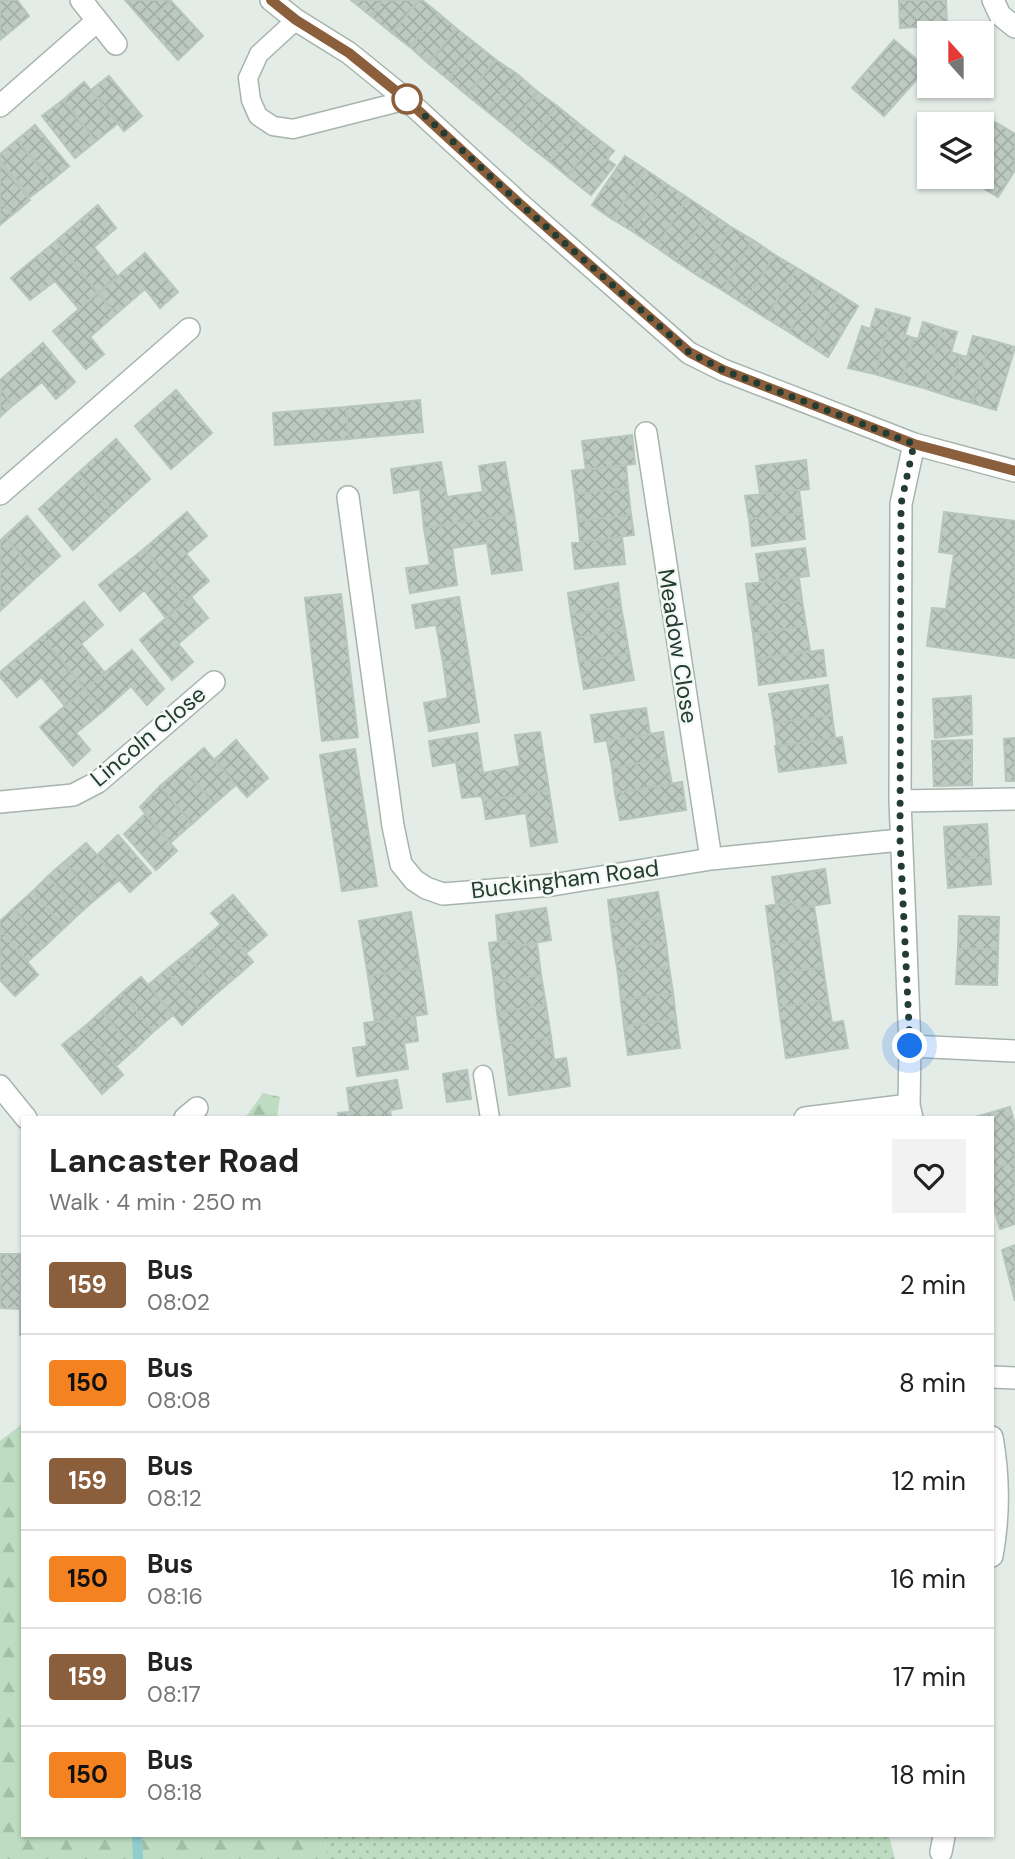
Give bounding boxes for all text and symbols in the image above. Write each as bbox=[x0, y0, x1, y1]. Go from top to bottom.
north arrow bbox=[917, 21, 994, 98]
map controls bbox=[917, 21, 994, 189]
unlabelled marker bbox=[392, 84, 422, 114]
button: layers bbox=[917, 112, 994, 189]
street label: Meadow Close bbox=[651, 567, 705, 725]
street label: Lincoln Close bbox=[84, 679, 212, 793]
street label: Buckingham Road bbox=[469, 853, 661, 905]
your location bbox=[892, 1028, 927, 1063]
text: Lancaster Road bbox=[49, 1139, 299, 1182]
button: heart bbox=[892, 1139, 966, 1213]
text: Walk · 4 min · 250 m bbox=[49, 1187, 262, 1217]
text: Bus bbox=[147, 1253, 193, 1287]
text: 2 min bbox=[900, 1268, 966, 1302]
text: 159 bbox=[68, 1269, 107, 1300]
text: 08:02 bbox=[147, 1287, 210, 1317]
text: Bus bbox=[147, 1351, 193, 1385]
text: 8 min bbox=[899, 1366, 966, 1400]
text: 150 bbox=[67, 1367, 108, 1398]
text: 08:08 bbox=[147, 1385, 211, 1415]
text: Bus bbox=[147, 1449, 193, 1483]
text: 12 min bbox=[892, 1464, 966, 1498]
text: 159 bbox=[68, 1465, 107, 1496]
text: 08:12 bbox=[147, 1483, 202, 1513]
text: Bus bbox=[147, 1547, 193, 1581]
text: 16 min bbox=[890, 1562, 966, 1596]
text: 150 bbox=[67, 1563, 108, 1594]
text: 08:16 bbox=[147, 1581, 203, 1611]
text: Bus bbox=[147, 1645, 193, 1679]
text: 17 min bbox=[893, 1660, 966, 1694]
text: 159 bbox=[68, 1661, 107, 1692]
text: 08:17 bbox=[147, 1679, 201, 1709]
text: Bus bbox=[147, 1743, 193, 1777]
text: 18 min bbox=[891, 1758, 966, 1792]
text: 150 bbox=[67, 1759, 108, 1790]
text: 08:18 bbox=[147, 1777, 203, 1807]

